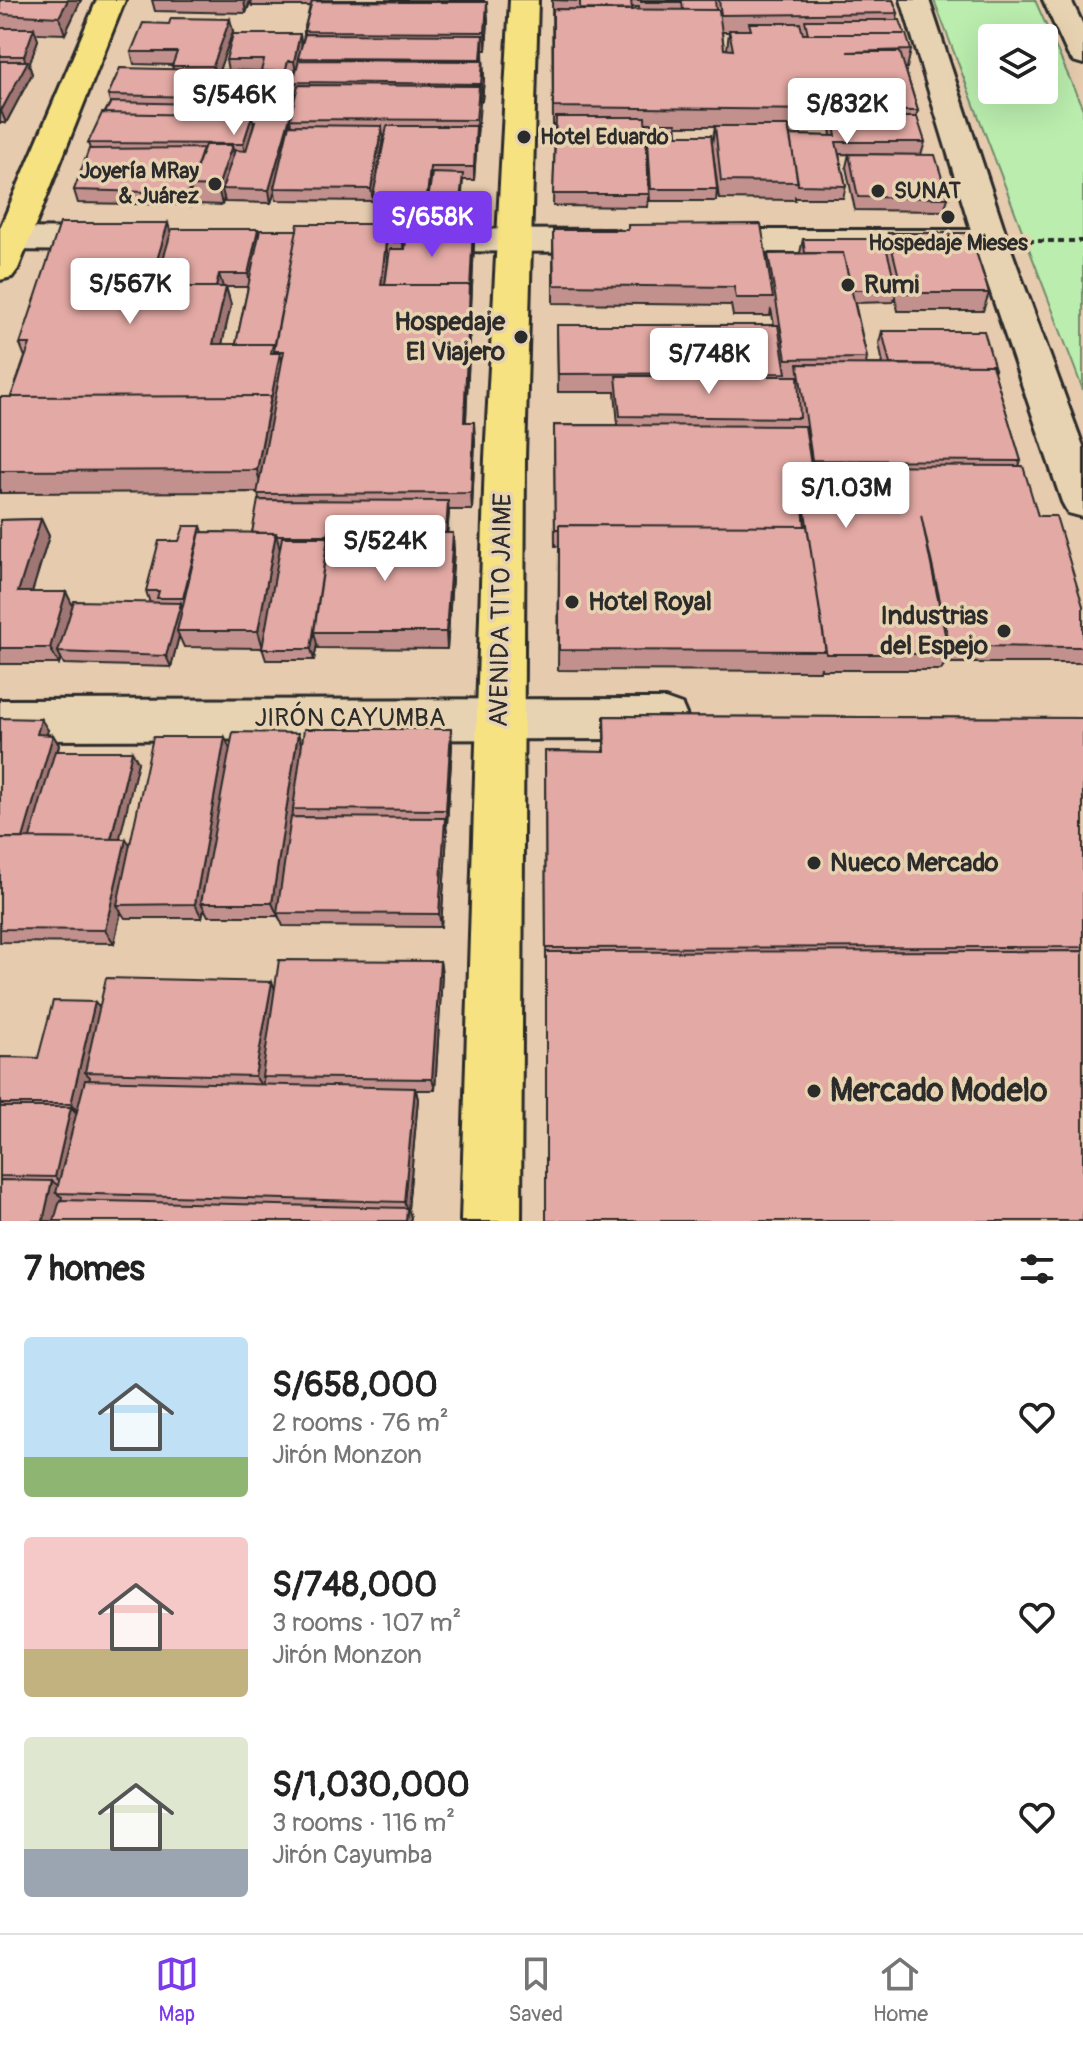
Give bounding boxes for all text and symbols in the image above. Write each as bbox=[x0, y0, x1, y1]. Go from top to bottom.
map controls bbox=[978, 24, 1058, 104]
button: layers bbox=[978, 24, 1058, 104]
pin: S/546K bbox=[169, 69, 299, 137]
pin: S/832K bbox=[782, 78, 912, 146]
text: S/546K bbox=[192, 79, 276, 111]
text: S/832K bbox=[806, 88, 888, 120]
place label: Hotel Eduardo bbox=[540, 123, 669, 151]
marker: Hotel Eduardo bbox=[515, 128, 533, 146]
place label: Joyería MRay & Juárez bbox=[79, 157, 200, 210]
marker: Joyería MRay & Juárez bbox=[206, 175, 224, 193]
place label: SUNAT bbox=[894, 177, 961, 205]
marker: SUNAT bbox=[869, 182, 887, 200]
pin: S/658K bbox=[367, 191, 497, 259]
text: S/658K bbox=[391, 201, 473, 233]
marker: Hospedaje Mieses bbox=[939, 208, 957, 226]
place label: Hospedaje Mieses bbox=[868, 229, 1028, 257]
pin: S/567K bbox=[65, 258, 195, 326]
text: S/567K bbox=[89, 268, 171, 300]
place label: Rumi bbox=[864, 269, 919, 301]
marker: Rumi bbox=[839, 276, 857, 294]
place label: Hospedaje El Viajero bbox=[394, 306, 506, 368]
marker: Hospedaje El Viajero bbox=[512, 328, 530, 346]
pin: S/748K bbox=[644, 328, 774, 396]
text: S/748K bbox=[668, 338, 750, 370]
pin: S/1.03M bbox=[772, 462, 920, 530]
text: S/1.03M bbox=[800, 472, 892, 504]
street label: AVENIDA TITO JAIME bbox=[483, 493, 519, 727]
pin: S/524K bbox=[320, 515, 450, 583]
text: S/524K bbox=[343, 525, 427, 557]
place label: Hotel Royal bbox=[588, 586, 712, 618]
marker: Hotel Royal bbox=[563, 593, 581, 611]
place label: Industrias del Espejo bbox=[880, 600, 988, 662]
marker: Industrias del Espejo bbox=[995, 622, 1013, 640]
street label: JIRÓN CAYUMBA bbox=[254, 701, 446, 734]
place label: Nueco Mercado bbox=[830, 847, 999, 879]
marker: Nueco Mercado bbox=[805, 854, 823, 872]
place label: Mercado Modelo bbox=[830, 1071, 1047, 1111]
marker: Mercado Modelo bbox=[805, 1082, 823, 1100]
icon: filters bbox=[1015, 1247, 1059, 1291]
text: 7 homes bbox=[24, 1248, 145, 1291]
text: S/658,000 bbox=[272, 1364, 438, 1407]
icon: home bbox=[88, 1369, 184, 1465]
icon: heart bbox=[1015, 1395, 1059, 1439]
text: 2 rooms · 76 m² bbox=[272, 1407, 449, 1439]
text: Jirón Monzon bbox=[272, 1439, 422, 1471]
text: S/748,000 bbox=[272, 1564, 437, 1607]
icon: home bbox=[88, 1569, 184, 1665]
icon: heart bbox=[1015, 1595, 1059, 1639]
text: 3 rooms · 107 m² bbox=[272, 1607, 461, 1639]
text: Jirón Monzon bbox=[272, 1639, 422, 1671]
text: S/1,030,000 bbox=[272, 1764, 470, 1807]
icon: home bbox=[88, 1769, 184, 1865]
icon: heart bbox=[1015, 1795, 1059, 1839]
text: 3 rooms · 116 m² bbox=[272, 1807, 455, 1839]
text: Jirón Cayumba bbox=[272, 1839, 432, 1871]
tab: Map bbox=[155, 1952, 199, 2028]
tab: Saved bbox=[508, 1952, 563, 2028]
tab: Home bbox=[873, 1952, 928, 2028]

